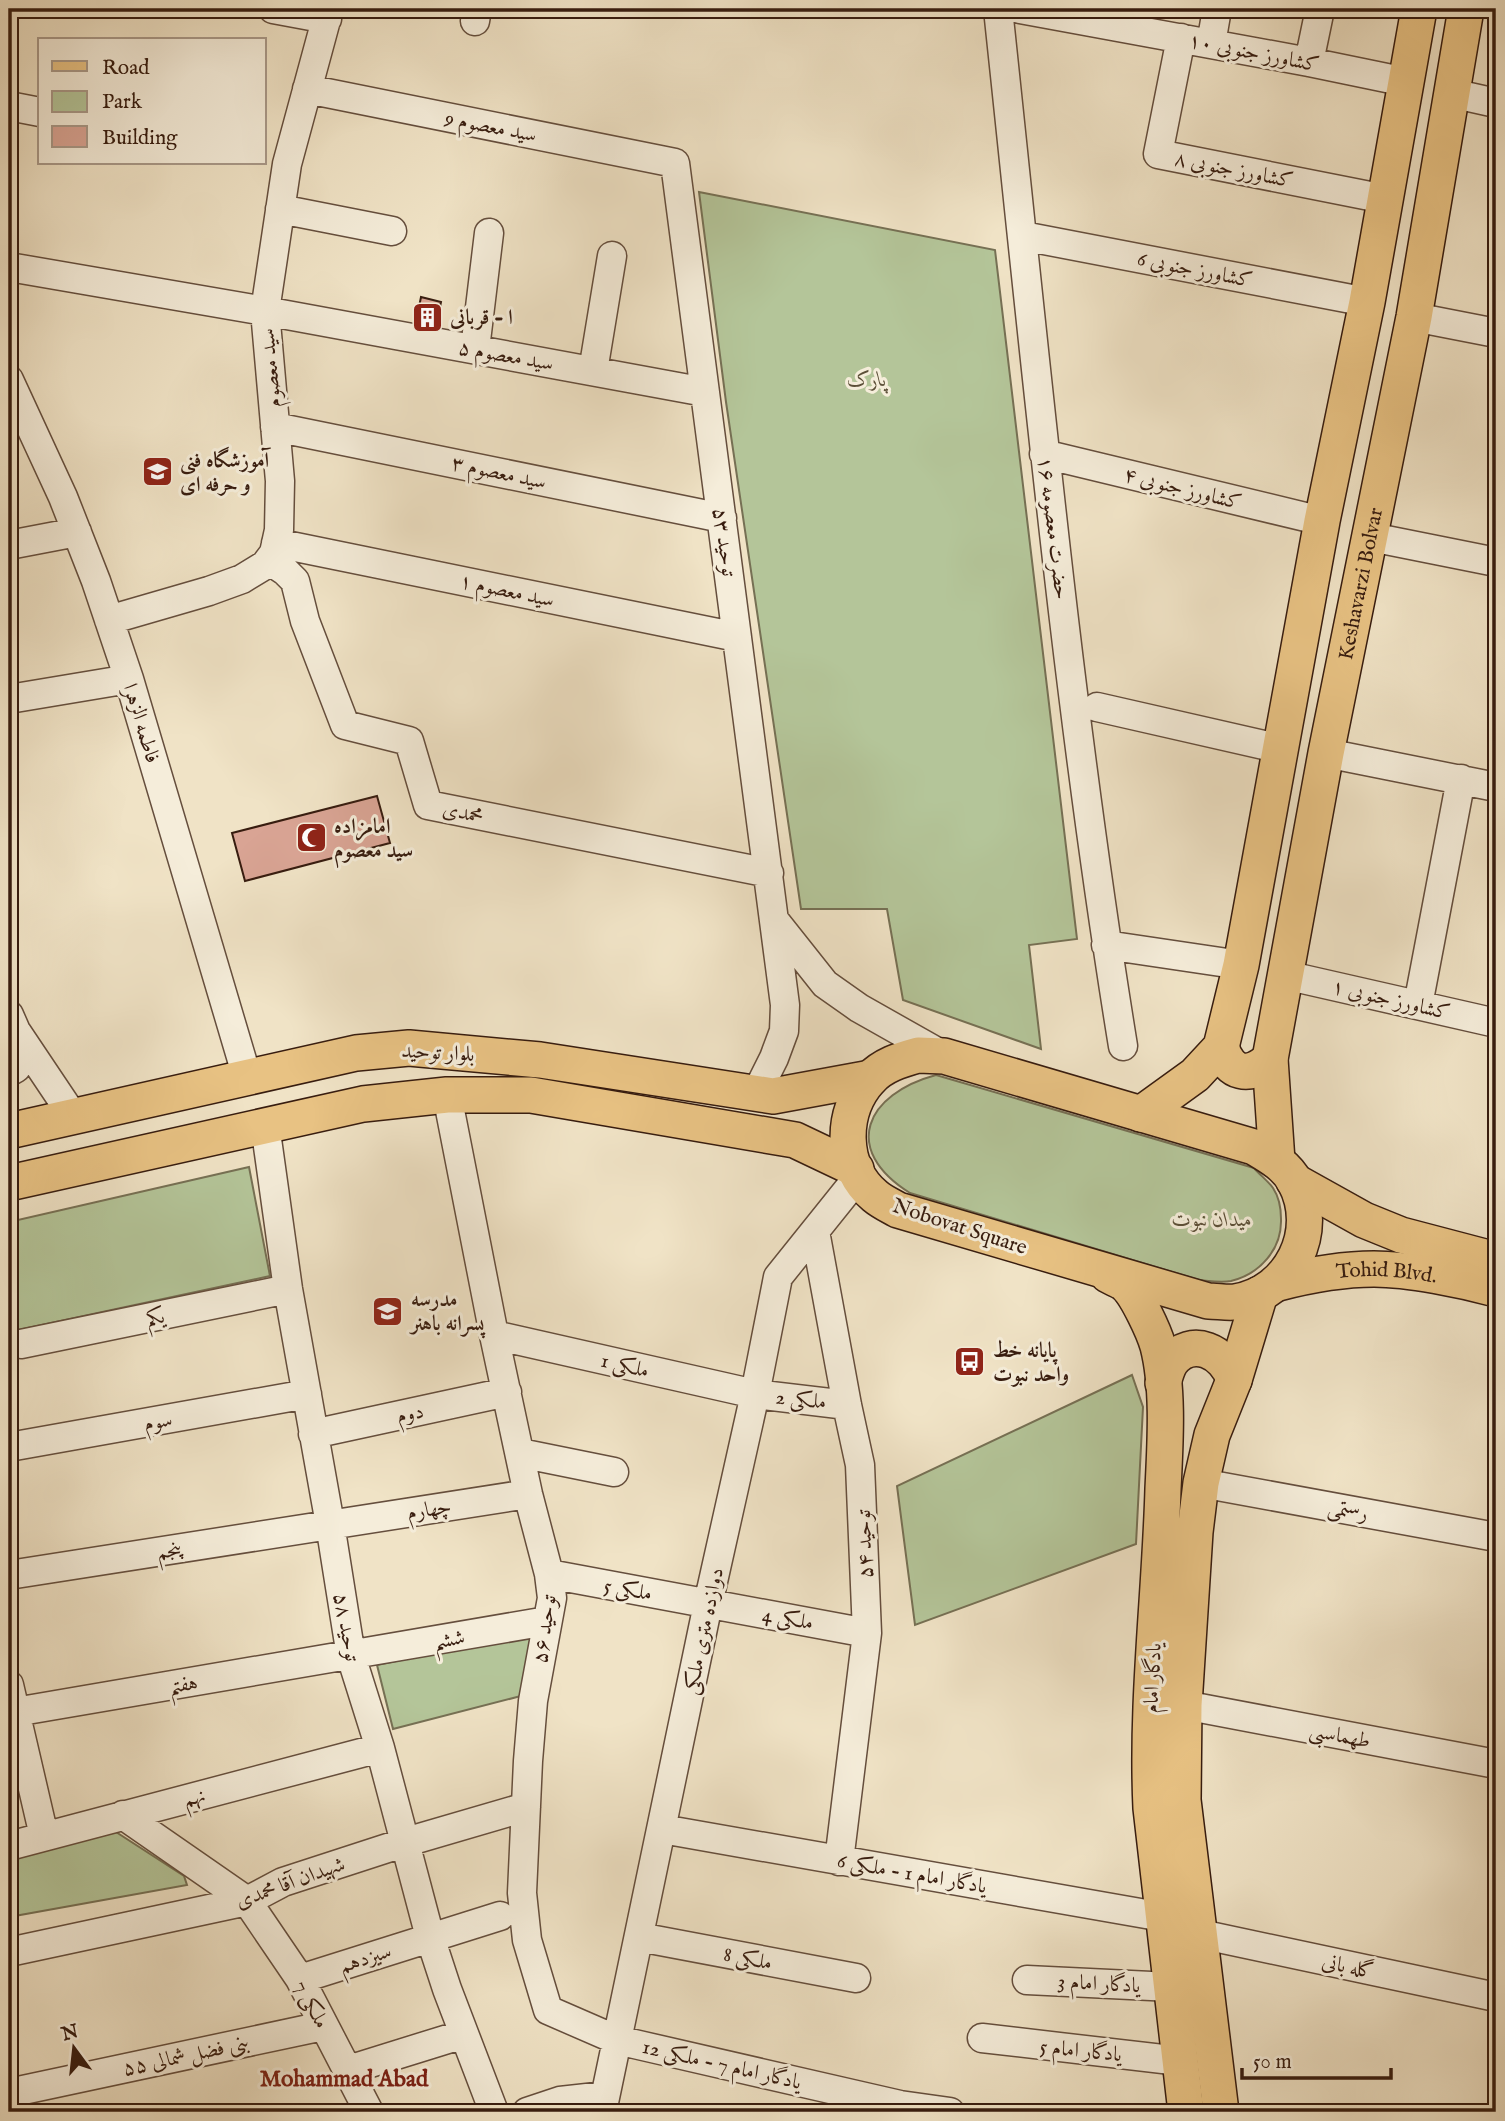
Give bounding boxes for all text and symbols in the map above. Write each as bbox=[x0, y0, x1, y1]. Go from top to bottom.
street label: کشاورز جنوبی ۱۰ bbox=[1186, 28, 1321, 79]
legend bbox=[38, 38, 266, 164]
text: Road bbox=[102, 55, 150, 82]
text: Park bbox=[102, 89, 143, 116]
street label: سید معصوم 9 bbox=[441, 105, 539, 153]
text: Building bbox=[102, 125, 178, 152]
street label: کشاورز جنوبی ۸ bbox=[1172, 146, 1295, 195]
street label: کشاورز جنوبی 6 bbox=[1135, 246, 1255, 295]
building icon: ا - قربانی bbox=[410, 300, 444, 334]
place label: ا - قربانی bbox=[449, 305, 513, 332]
street label: سید معصوم bbox=[255, 327, 291, 409]
street label: سید معصوم ۵ bbox=[456, 335, 555, 381]
park label: پارک bbox=[847, 367, 889, 394]
place label: آموزشگاه فنی و حرفه ای bbox=[180, 446, 272, 499]
street label: سید معصوم ۳ bbox=[448, 450, 549, 500]
school or university icon: آموزشگاه فنی و حرفه ای bbox=[140, 455, 174, 489]
street label: حضرت معصومه ۱۶ bbox=[1030, 455, 1075, 601]
street label: کشاورز جنوبی ۴ bbox=[1121, 462, 1244, 517]
street label: Keshavarzi Bolvar bbox=[1333, 505, 1390, 663]
street label: توحید ۵۳ bbox=[705, 506, 742, 579]
street label: سید معصوم ۱ bbox=[456, 568, 557, 618]
street label: فاطمه الزهرا bbox=[116, 680, 165, 766]
street label: محمدی bbox=[440, 796, 486, 831]
place label: امامزاده سید معصوم bbox=[334, 814, 413, 869]
mosque icon: امامزاده سید معصوم bbox=[294, 821, 328, 855]
street label: کشاورز جنوبی ۱ bbox=[1329, 974, 1452, 1027]
street label: بلوار توحید bbox=[400, 1038, 475, 1069]
street label: Nobovat Square bbox=[889, 1193, 1031, 1262]
park label: میدان نبوت bbox=[1172, 1207, 1252, 1234]
street label: Tohid Blvd. bbox=[1335, 1257, 1439, 1291]
place label: مدرسه پسرانه باهنر bbox=[409, 1287, 486, 1339]
school or university icon: مدرسه پسرانه باهنر bbox=[371, 1294, 405, 1328]
street label: یکم bbox=[143, 1303, 169, 1338]
place label: پایانه خط واحد نبوت bbox=[993, 1338, 1069, 1389]
bus stop icon: پایانه خط واحد نبوت bbox=[953, 1345, 987, 1379]
street label: ملکی 1 bbox=[598, 1348, 651, 1385]
street label: ملکی 2 bbox=[774, 1384, 828, 1417]
street label: دوم bbox=[394, 1398, 427, 1433]
street label: سوم bbox=[142, 1407, 175, 1441]
street label: چهارم bbox=[405, 1494, 454, 1530]
street label: رستمی bbox=[1325, 1495, 1370, 1528]
street label: توحید ۵۴ bbox=[851, 1508, 880, 1579]
street label: پنجم bbox=[155, 1536, 186, 1572]
street label: دوازده متری ملکی bbox=[678, 1565, 731, 1697]
street label: ملکی 5 bbox=[601, 1573, 654, 1608]
street label: توحید ۵۸ bbox=[326, 1591, 365, 1665]
street label: توحید ۵۶ bbox=[527, 1592, 564, 1665]
street label: ملکی 4 bbox=[760, 1602, 815, 1637]
street label: ششم bbox=[431, 1624, 468, 1662]
street label: یادگار امام bbox=[1137, 1641, 1172, 1714]
street label: هفتم bbox=[167, 1670, 201, 1707]
street label: طهماسبی bbox=[1306, 1717, 1373, 1758]
street label: نهم bbox=[180, 1783, 210, 1819]
street label: یادگار امام 1 - ملکی 6 bbox=[834, 1847, 990, 1904]
street label: شهیدان آقا محمدی bbox=[232, 1850, 349, 1916]
street label: سیزدهم bbox=[336, 1938, 397, 1985]
street label: ملکی 8 bbox=[721, 1942, 774, 1977]
street label: گله بانی bbox=[1319, 1948, 1377, 1986]
street label: یادگار امام 3 bbox=[1057, 1968, 1142, 2003]
street label: ملکی 7 bbox=[287, 1976, 335, 2033]
north arrow bbox=[38, 2012, 108, 2082]
text: N bbox=[58, 2020, 82, 2047]
street label: بنی فضل شمالی ۵۵ bbox=[120, 2030, 252, 2083]
street label: یادگار امام 7 - ملکی 12 bbox=[639, 2033, 805, 2100]
street label: یادگار امام 5 bbox=[1038, 2033, 1124, 2072]
scale bar bbox=[1242, 2037, 1391, 2081]
text: 50 m bbox=[1253, 2049, 1292, 2076]
district label: Mohammad Abad bbox=[260, 2065, 429, 2094]

